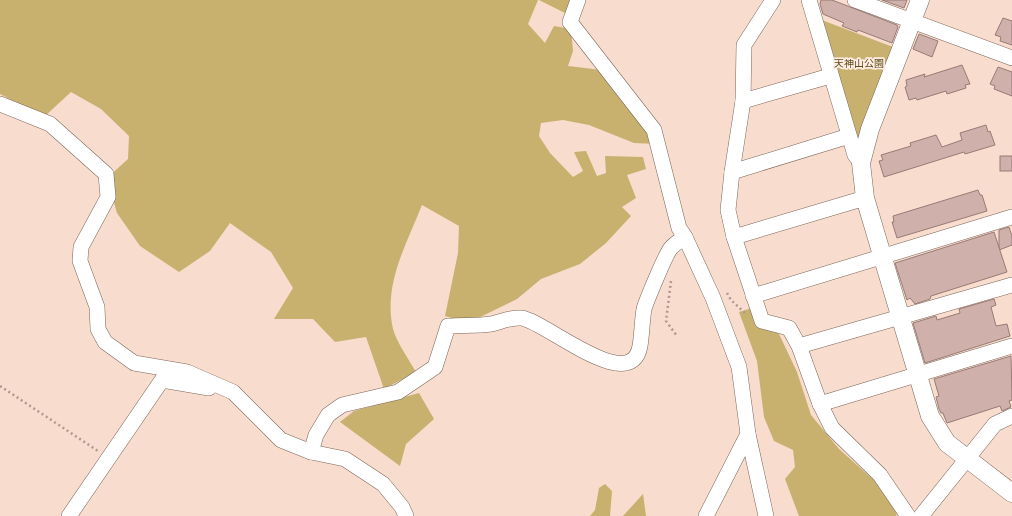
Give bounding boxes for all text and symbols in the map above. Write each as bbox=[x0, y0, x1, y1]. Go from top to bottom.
park label: 天神山公園 bbox=[834, 57, 884, 69]

